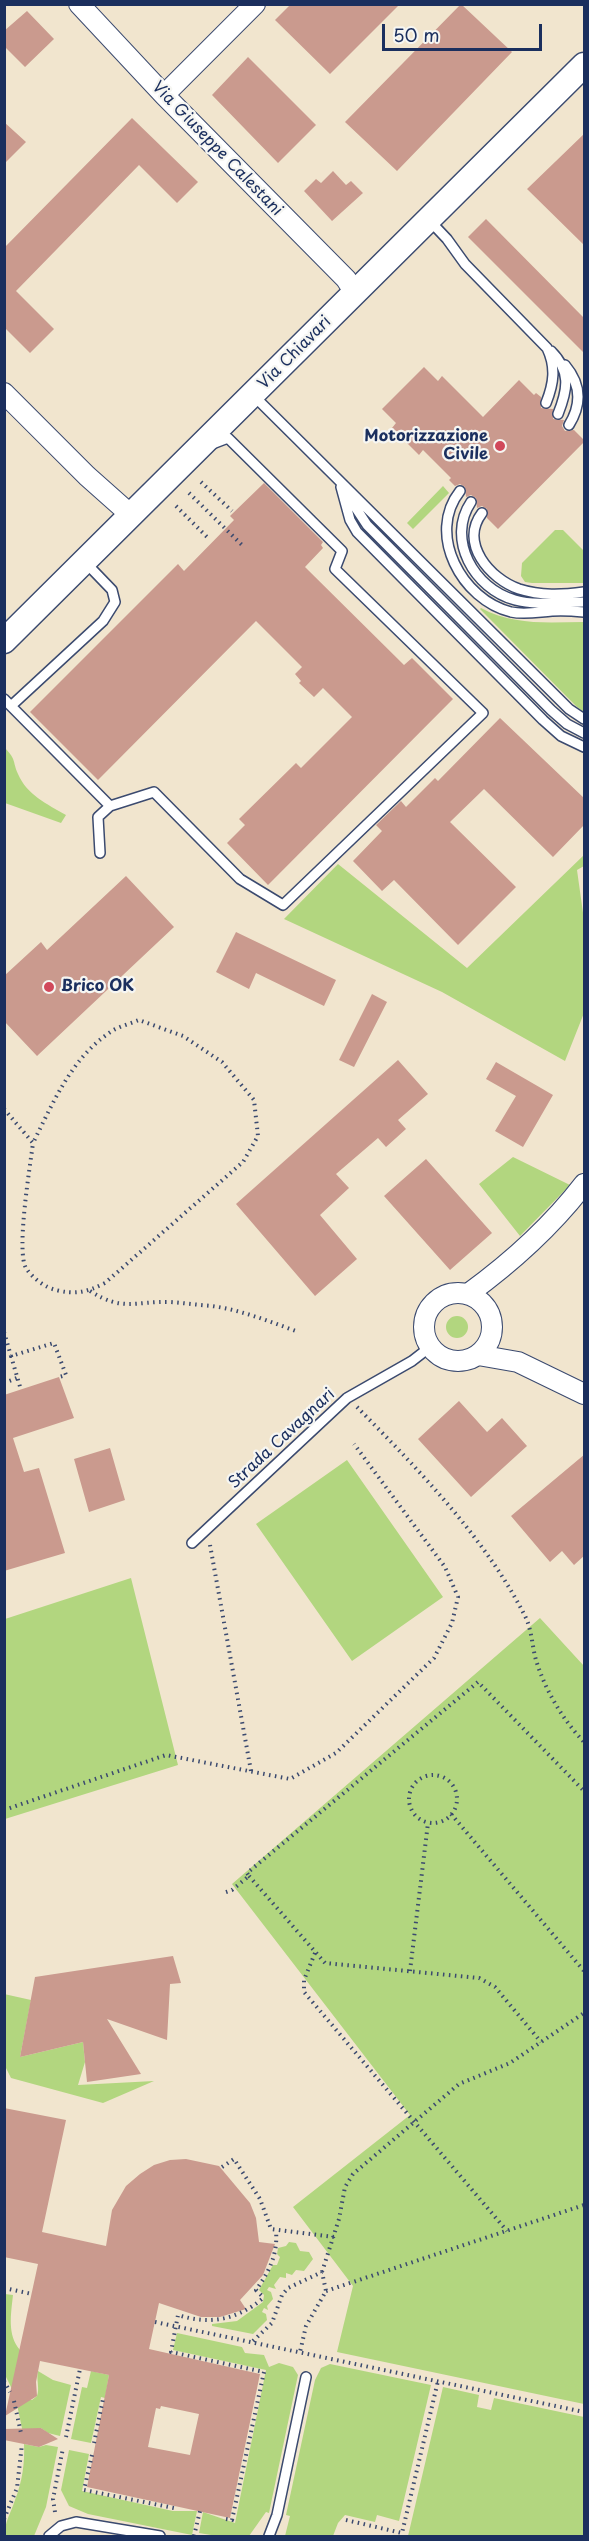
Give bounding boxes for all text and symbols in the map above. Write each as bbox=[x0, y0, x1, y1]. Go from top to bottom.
scale bar bbox=[385, 12, 546, 50]
text: 50 m bbox=[393, 21, 440, 48]
street label: Via Giuseppe Calestani bbox=[148, 78, 286, 220]
street label: Via Chiavari bbox=[254, 312, 336, 394]
place label: Motorizzazione Civile bbox=[364, 427, 488, 465]
marker: Motorizzazione Civile bbox=[493, 439, 507, 453]
place label: Brico OK bbox=[61, 977, 134, 997]
marker: Brico OK bbox=[42, 980, 56, 994]
street label: Strada Cavagnari bbox=[225, 1385, 339, 1493]

